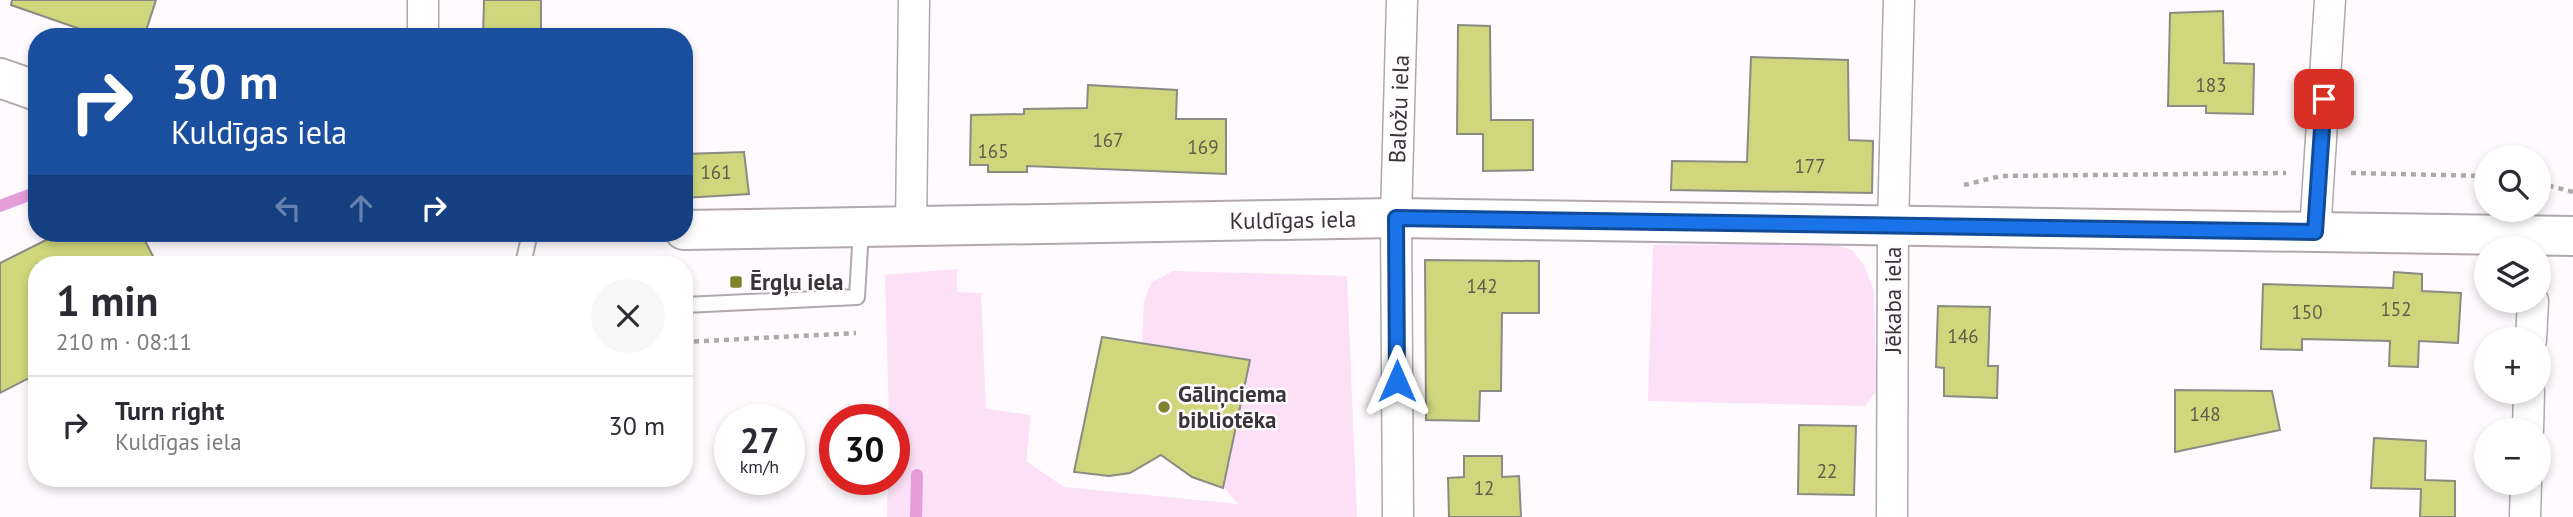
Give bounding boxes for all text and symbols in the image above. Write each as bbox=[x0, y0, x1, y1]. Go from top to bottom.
text: 30 m bbox=[171, 49, 278, 113]
street label: Baložu iela bbox=[1382, 54, 1415, 164]
icon: right bbox=[56, 56, 147, 147]
pin bbox=[2294, 69, 2354, 129]
house number: 183 bbox=[2195, 73, 2227, 97]
icon: arrive bbox=[2305, 80, 2343, 118]
text: Kuldīgas iela bbox=[171, 111, 347, 153]
house number: 167 bbox=[1092, 128, 1124, 152]
house number: 169 bbox=[1187, 135, 1219, 159]
house number: 165 bbox=[977, 139, 1009, 163]
map controls bbox=[2474, 145, 2551, 495]
button: search bbox=[2474, 145, 2551, 222]
house number: 177 bbox=[1794, 154, 1826, 178]
house number: 161 bbox=[700, 160, 732, 184]
icon: left bbox=[269, 189, 307, 227]
icon: ahead bbox=[342, 189, 380, 227]
icon: right bbox=[415, 189, 453, 227]
street label: Kuldīgas iela bbox=[1229, 204, 1357, 235]
button: layers bbox=[2474, 236, 2551, 313]
street label: Jēkaba iela bbox=[1878, 247, 1907, 354]
place label: Ērgļu iela bbox=[750, 267, 843, 297]
text: 1 min bbox=[56, 273, 158, 328]
marker: Ērgļu iela bbox=[728, 274, 744, 290]
house number: 142 bbox=[1466, 274, 1498, 298]
button: close bbox=[591, 279, 665, 353]
house number: 152 bbox=[2380, 297, 2412, 321]
house number: 150 bbox=[2291, 300, 2323, 324]
house number: 146 bbox=[1947, 324, 1979, 348]
text: 210 m · 08:11 bbox=[56, 327, 192, 356]
button: + bbox=[2474, 327, 2551, 404]
position arrow bbox=[1360, 344, 1434, 418]
place label: Gāliņciema bibliotēka bbox=[1178, 379, 1287, 434]
text: Turn right bbox=[115, 394, 224, 427]
marker: Gāliņciema bibliotēka bbox=[1156, 399, 1172, 415]
house number: 148 bbox=[2189, 402, 2221, 426]
speed limit sign: 30 bbox=[819, 404, 910, 495]
icon: right bbox=[56, 406, 94, 444]
text: 30 m bbox=[609, 409, 665, 442]
text: 27 bbox=[740, 417, 779, 463]
button: − bbox=[2474, 418, 2551, 495]
text: Kuldīgas iela bbox=[115, 427, 242, 456]
text: km/h bbox=[740, 455, 779, 478]
house number: 22 bbox=[1817, 459, 1837, 483]
house number: 12 bbox=[1474, 476, 1494, 500]

